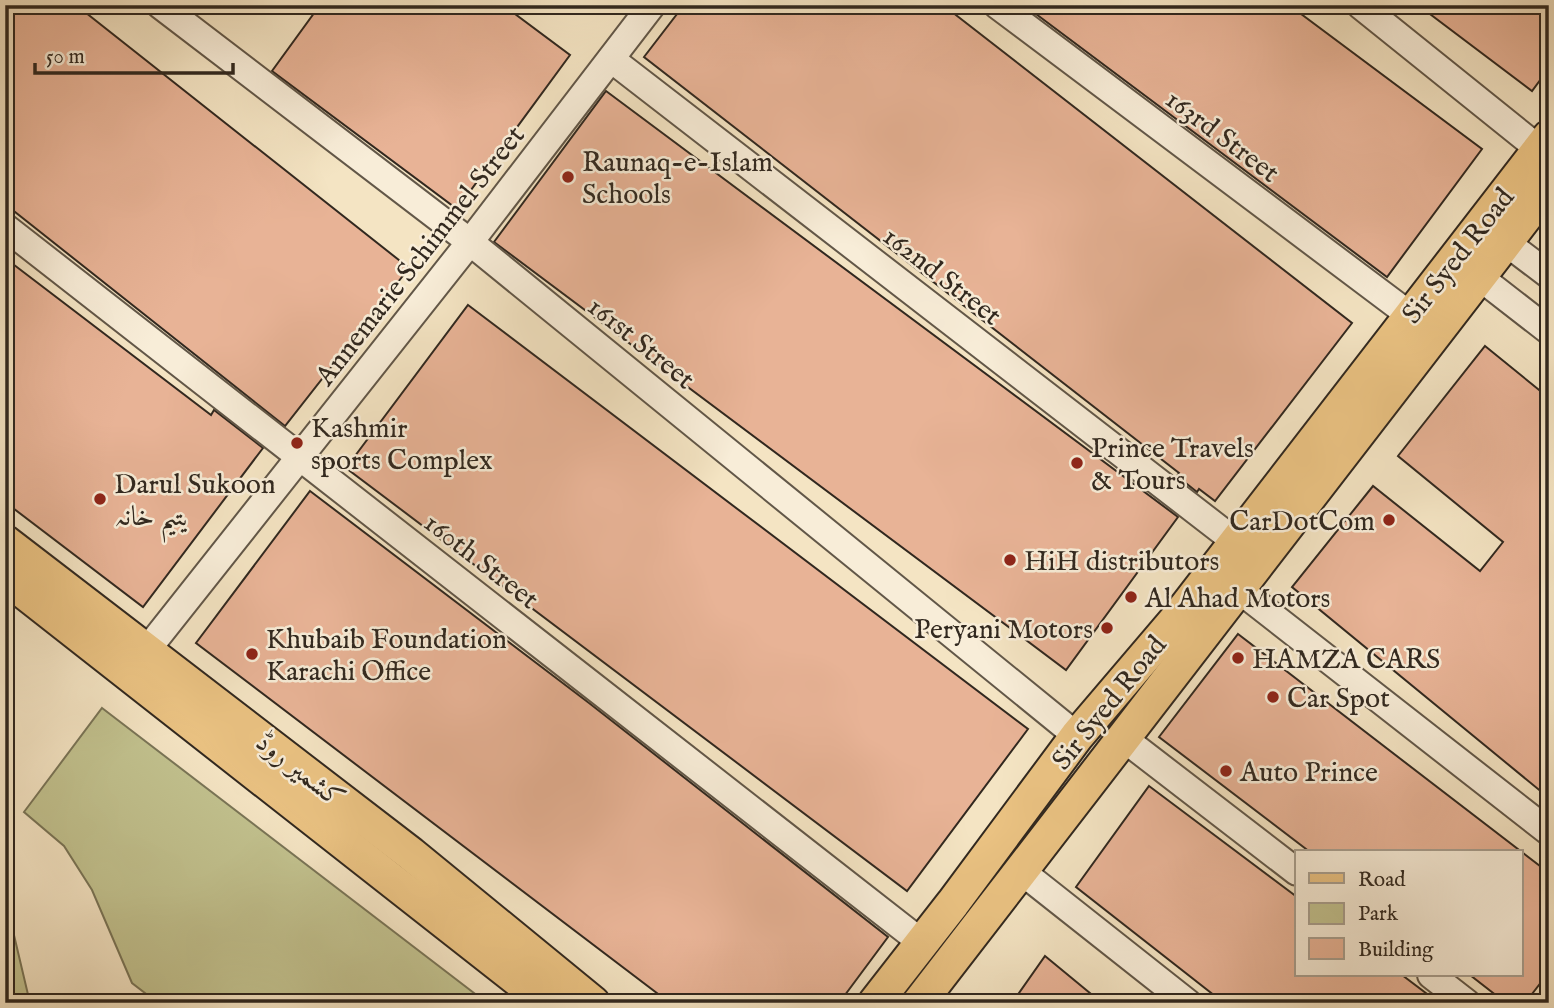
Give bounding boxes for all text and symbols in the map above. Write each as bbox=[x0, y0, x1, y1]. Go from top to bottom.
scale bar bbox=[35, 32, 233, 76]
text: 50 m bbox=[46, 44, 85, 71]
street label: 163rd Street bbox=[1158, 83, 1286, 191]
street label: Annemarie Schimmel Street bbox=[308, 119, 534, 394]
place label: Raunaq-e-Islam Schools bbox=[582, 146, 773, 213]
marker: Raunaq-e-Islam Schools bbox=[560, 169, 576, 185]
street label: Sir Syed Road bbox=[1395, 182, 1523, 331]
street label: 162nd Street bbox=[875, 220, 1008, 334]
street label: 161st Street bbox=[580, 290, 701, 398]
place label: Kashmir sports Complex bbox=[311, 412, 493, 479]
place label: Prince Travels & Tours bbox=[1091, 432, 1254, 499]
marker: Kashmir sports Complex bbox=[289, 435, 305, 451]
marker: Prince Travels & Tours bbox=[1069, 455, 1085, 471]
place label: Darul Sukoon یتیم خانہ bbox=[114, 468, 276, 543]
marker: Darul Sukoon یتیم خانہ bbox=[92, 491, 108, 507]
place label: CarDotCom bbox=[1229, 505, 1375, 540]
street label: 160th Street bbox=[416, 506, 545, 618]
marker: CarDotCom bbox=[1381, 512, 1397, 528]
place label: HiH distributors bbox=[1024, 545, 1219, 580]
marker: HiH distributors bbox=[1002, 552, 1018, 568]
place label: Al Ahad Motors bbox=[1144, 582, 1330, 617]
marker: Al Ahad Motors bbox=[1123, 589, 1139, 605]
place label: Peryani Motors bbox=[914, 613, 1093, 648]
marker: Peryani Motors bbox=[1099, 620, 1115, 636]
place label: Khubaib Foundation Karachi Office bbox=[266, 623, 507, 690]
street label: Sir Syed Road bbox=[1045, 629, 1175, 778]
place label: HAMZA CARS bbox=[1252, 643, 1440, 678]
marker: Khubaib Foundation Karachi Office bbox=[244, 646, 260, 662]
marker: HAMZA CARS bbox=[1230, 650, 1246, 666]
place label: Car Spot bbox=[1287, 682, 1390, 717]
marker: Car Spot bbox=[1265, 689, 1281, 705]
street label: کشمیر روڈ bbox=[248, 725, 351, 817]
place label: Auto Prince bbox=[1239, 756, 1378, 791]
marker: Auto Prince bbox=[1218, 763, 1234, 779]
legend bbox=[1295, 850, 1522, 976]
text: Road bbox=[1358, 867, 1406, 894]
text: Park bbox=[1358, 901, 1399, 928]
text: Building bbox=[1358, 937, 1434, 964]

